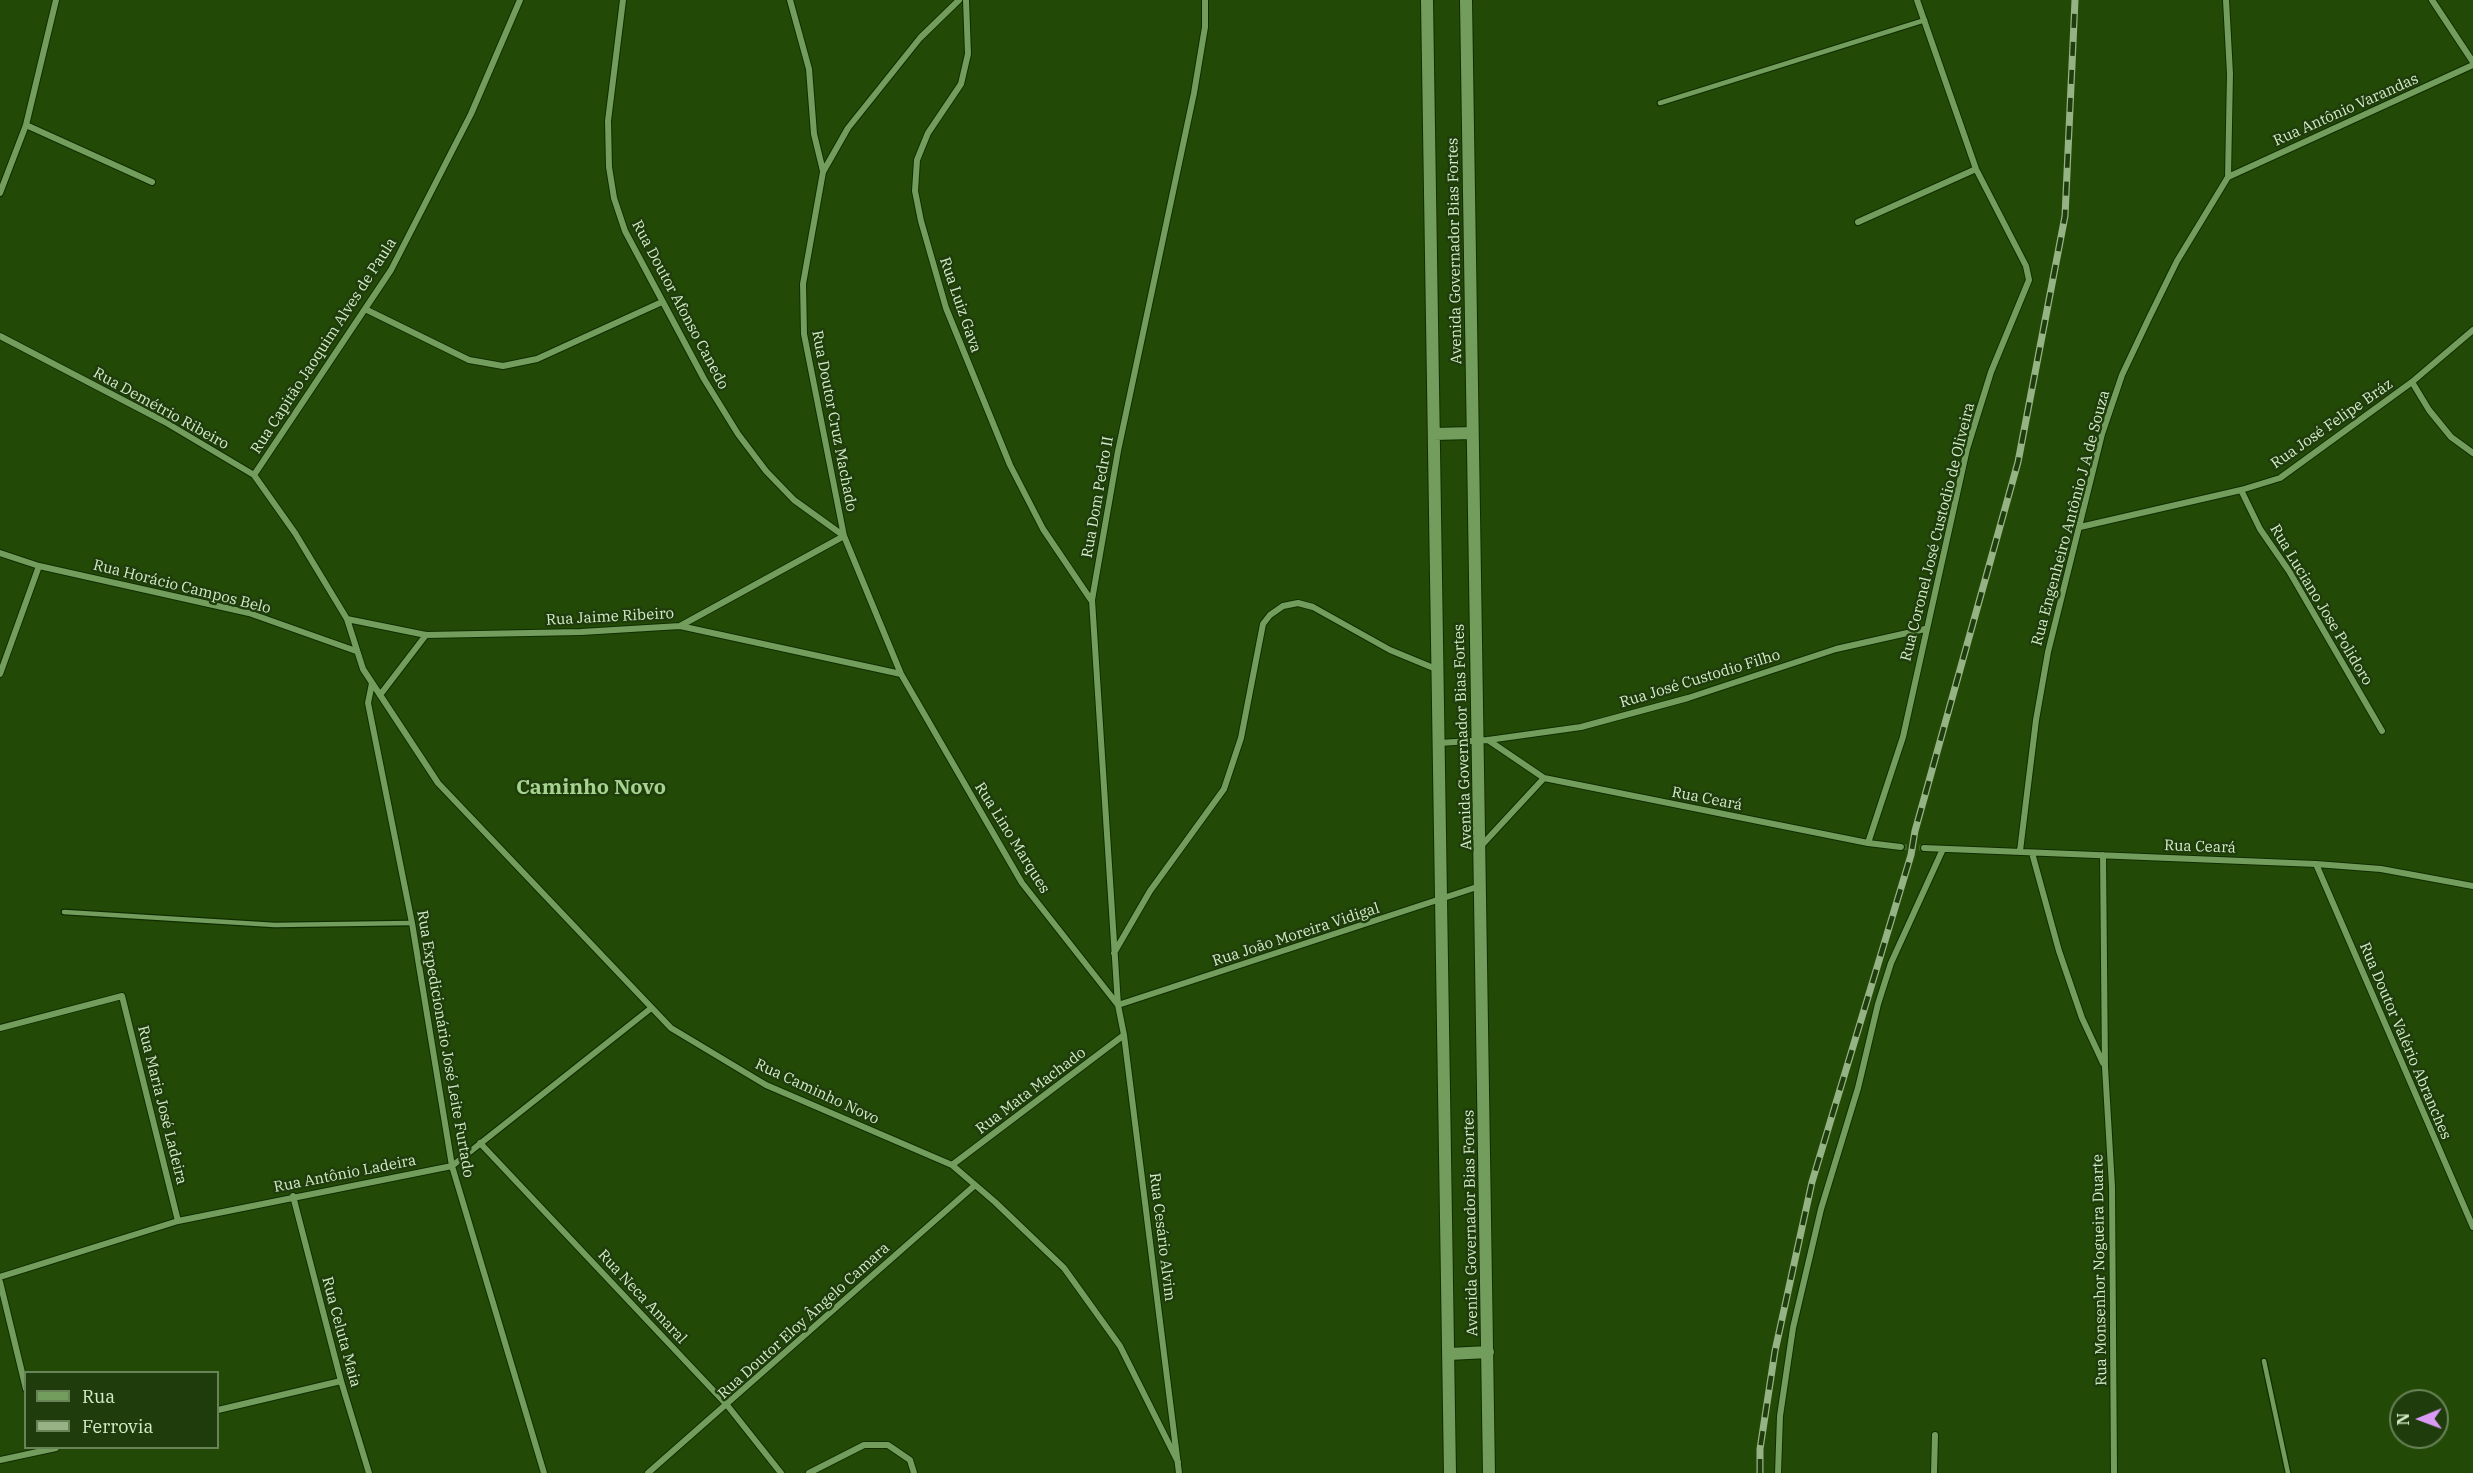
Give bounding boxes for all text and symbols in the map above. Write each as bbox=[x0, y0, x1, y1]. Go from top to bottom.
street label: Rua Antônio Varandas bbox=[2271, 70, 2421, 150]
street label: Avenida Governador Bias Fortes bbox=[1444, 138, 1466, 364]
street label: Rua Doutor Afonso Canedo bbox=[628, 217, 732, 393]
street label: Rua Capitão Jaoquim Alves de Paula bbox=[247, 235, 401, 457]
street label: Rua Luiz Gava bbox=[935, 255, 985, 355]
street label: Rua Doutor Cruz Machado bbox=[808, 329, 860, 513]
street label: Rua Demétrio Ribeiro bbox=[90, 364, 232, 454]
street label: Rua José Felipe Bráz bbox=[2268, 375, 2396, 473]
street label: Rua Engenheiro Antônio J A de Souza bbox=[2028, 388, 2114, 648]
street label: Rua Coronel José Custodio de Oliveira bbox=[1897, 401, 1979, 663]
street label: Rua Dom Pedro II bbox=[1078, 435, 1118, 559]
street label: Rua Luciano Jose Polidoro bbox=[2266, 521, 2376, 689]
street label: Rua Horácio Campos Belo bbox=[91, 556, 273, 618]
street label: Rua Jaime Ribeiro bbox=[545, 605, 675, 629]
street label: Avenida Governador Bias Fortes bbox=[1450, 623, 1476, 851]
street label: Rua José Custodio Filho bbox=[1618, 646, 1782, 712]
district label: Caminho Novo bbox=[516, 775, 666, 801]
street label: Rua Lino Marques bbox=[971, 779, 1053, 897]
street label: Rua Ceará bbox=[1670, 783, 1744, 815]
street label: Rua Ceará bbox=[2164, 837, 2236, 857]
street label: Rua João Moreira Vidigal bbox=[1210, 899, 1382, 971]
street label: Rua Expedicionário José Leite Furtado bbox=[413, 909, 477, 1179]
street label: Rua Doutor Valério Abranches bbox=[2355, 940, 2455, 1142]
street label: Rua Maria José Ladeira bbox=[134, 1024, 190, 1186]
street label: Rua Mata Machado bbox=[972, 1044, 1090, 1138]
street label: Rua Caminho Novo bbox=[752, 1055, 882, 1129]
street label: Avenida Governador Bias Fortes bbox=[1460, 1110, 1482, 1336]
street label: Rua Antônio Ladeira bbox=[272, 1151, 418, 1197]
street label: Rua Monsenhor Nogueira Duarte bbox=[2089, 1154, 2111, 1386]
street label: Rua Cesário Alvim bbox=[1145, 1172, 1179, 1302]
street label: Rua Doutor Eloy Ângelo Camara bbox=[714, 1239, 894, 1403]
street label: Rua Neca Amaral bbox=[594, 1246, 690, 1348]
street label: Rua Celuta Maia bbox=[318, 1275, 364, 1389]
legend bbox=[24, 1371, 219, 1449]
text: Rua bbox=[82, 1385, 115, 1408]
north arrow bbox=[2389, 1389, 2449, 1449]
text: N bbox=[2393, 1413, 2413, 1426]
text: Ferrovia bbox=[82, 1415, 153, 1438]

